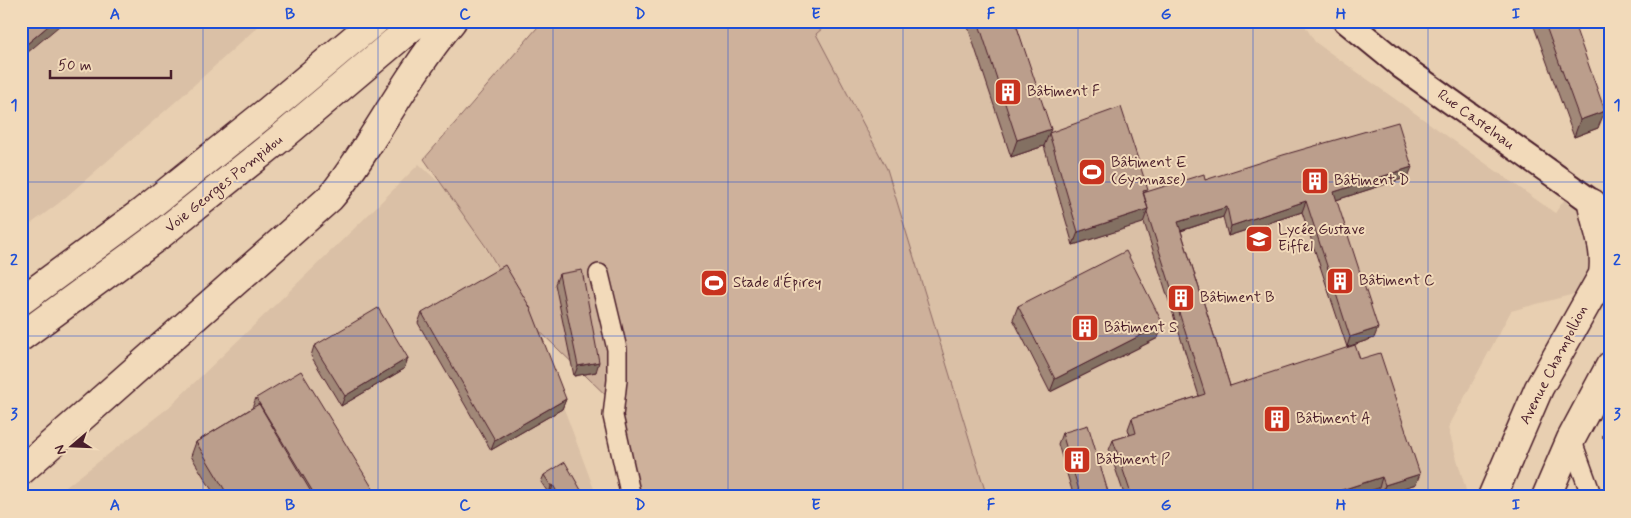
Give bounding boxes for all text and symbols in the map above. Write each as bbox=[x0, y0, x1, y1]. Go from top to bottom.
text: A bbox=[110, 4, 120, 25]
text: B bbox=[285, 4, 295, 25]
text: C bbox=[459, 4, 471, 25]
text: D bbox=[634, 4, 646, 25]
text: E bbox=[811, 4, 821, 25]
text: F bbox=[987, 4, 996, 25]
text: G bbox=[1161, 4, 1172, 25]
text: H bbox=[1336, 4, 1347, 25]
text: I bbox=[1512, 4, 1521, 25]
scale bar bbox=[50, 48, 171, 80]
text: 50 m bbox=[58, 56, 92, 76]
building icon: Bâtiment F bbox=[993, 77, 1023, 107]
place label: Bâtiment F bbox=[1027, 82, 1100, 102]
street label: Rue Castelnau bbox=[1433, 85, 1519, 155]
text: 1 bbox=[10, 95, 18, 116]
text: 1 bbox=[1613, 95, 1621, 116]
street label: Voie Georges Pompidou bbox=[161, 130, 288, 238]
place label: Bâtiment E (Gymnase) bbox=[1111, 153, 1187, 190]
sports icon: Bâtiment E (Gymnase) bbox=[1077, 157, 1107, 187]
building icon: Bâtiment D bbox=[1300, 166, 1330, 196]
place label: Bâtiment D bbox=[1334, 171, 1409, 191]
place label: Lycée Gustave Eiffel bbox=[1278, 220, 1365, 257]
school or university icon: Lycée Gustave Eiffel bbox=[1244, 224, 1274, 254]
text: 2 bbox=[10, 250, 18, 271]
text: 2 bbox=[1613, 250, 1621, 271]
building icon: Bâtiment C bbox=[1325, 266, 1355, 296]
sports icon: Stade d'Épirey bbox=[699, 268, 729, 298]
place label: Bâtiment C bbox=[1359, 271, 1435, 291]
place label: Stade d'Épirey bbox=[733, 272, 822, 293]
building icon: Bâtiment B bbox=[1166, 283, 1196, 313]
place label: Bâtiment B bbox=[1200, 288, 1275, 308]
street label: Avenue Champollion bbox=[1515, 302, 1593, 428]
building icon: Bâtiment S bbox=[1070, 313, 1100, 343]
place label: Bâtiment S bbox=[1104, 318, 1177, 338]
text: 3 bbox=[10, 404, 18, 425]
building icon: Bâtiment A bbox=[1262, 404, 1292, 434]
text: 3 bbox=[1613, 404, 1621, 425]
place label: Bâtiment A bbox=[1296, 409, 1371, 429]
north arrow bbox=[48, 420, 98, 470]
text: N bbox=[51, 443, 71, 457]
building icon: Bâtiment P bbox=[1062, 445, 1092, 475]
place label: Bâtiment P bbox=[1096, 450, 1170, 470]
text: A bbox=[110, 495, 120, 516]
text: B bbox=[285, 495, 295, 516]
text: C bbox=[459, 495, 471, 516]
text: D bbox=[634, 495, 646, 516]
text: E bbox=[811, 495, 821, 516]
text: F bbox=[987, 495, 996, 516]
text: G bbox=[1161, 495, 1172, 516]
text: H bbox=[1336, 495, 1347, 516]
text: I bbox=[1512, 495, 1521, 516]

